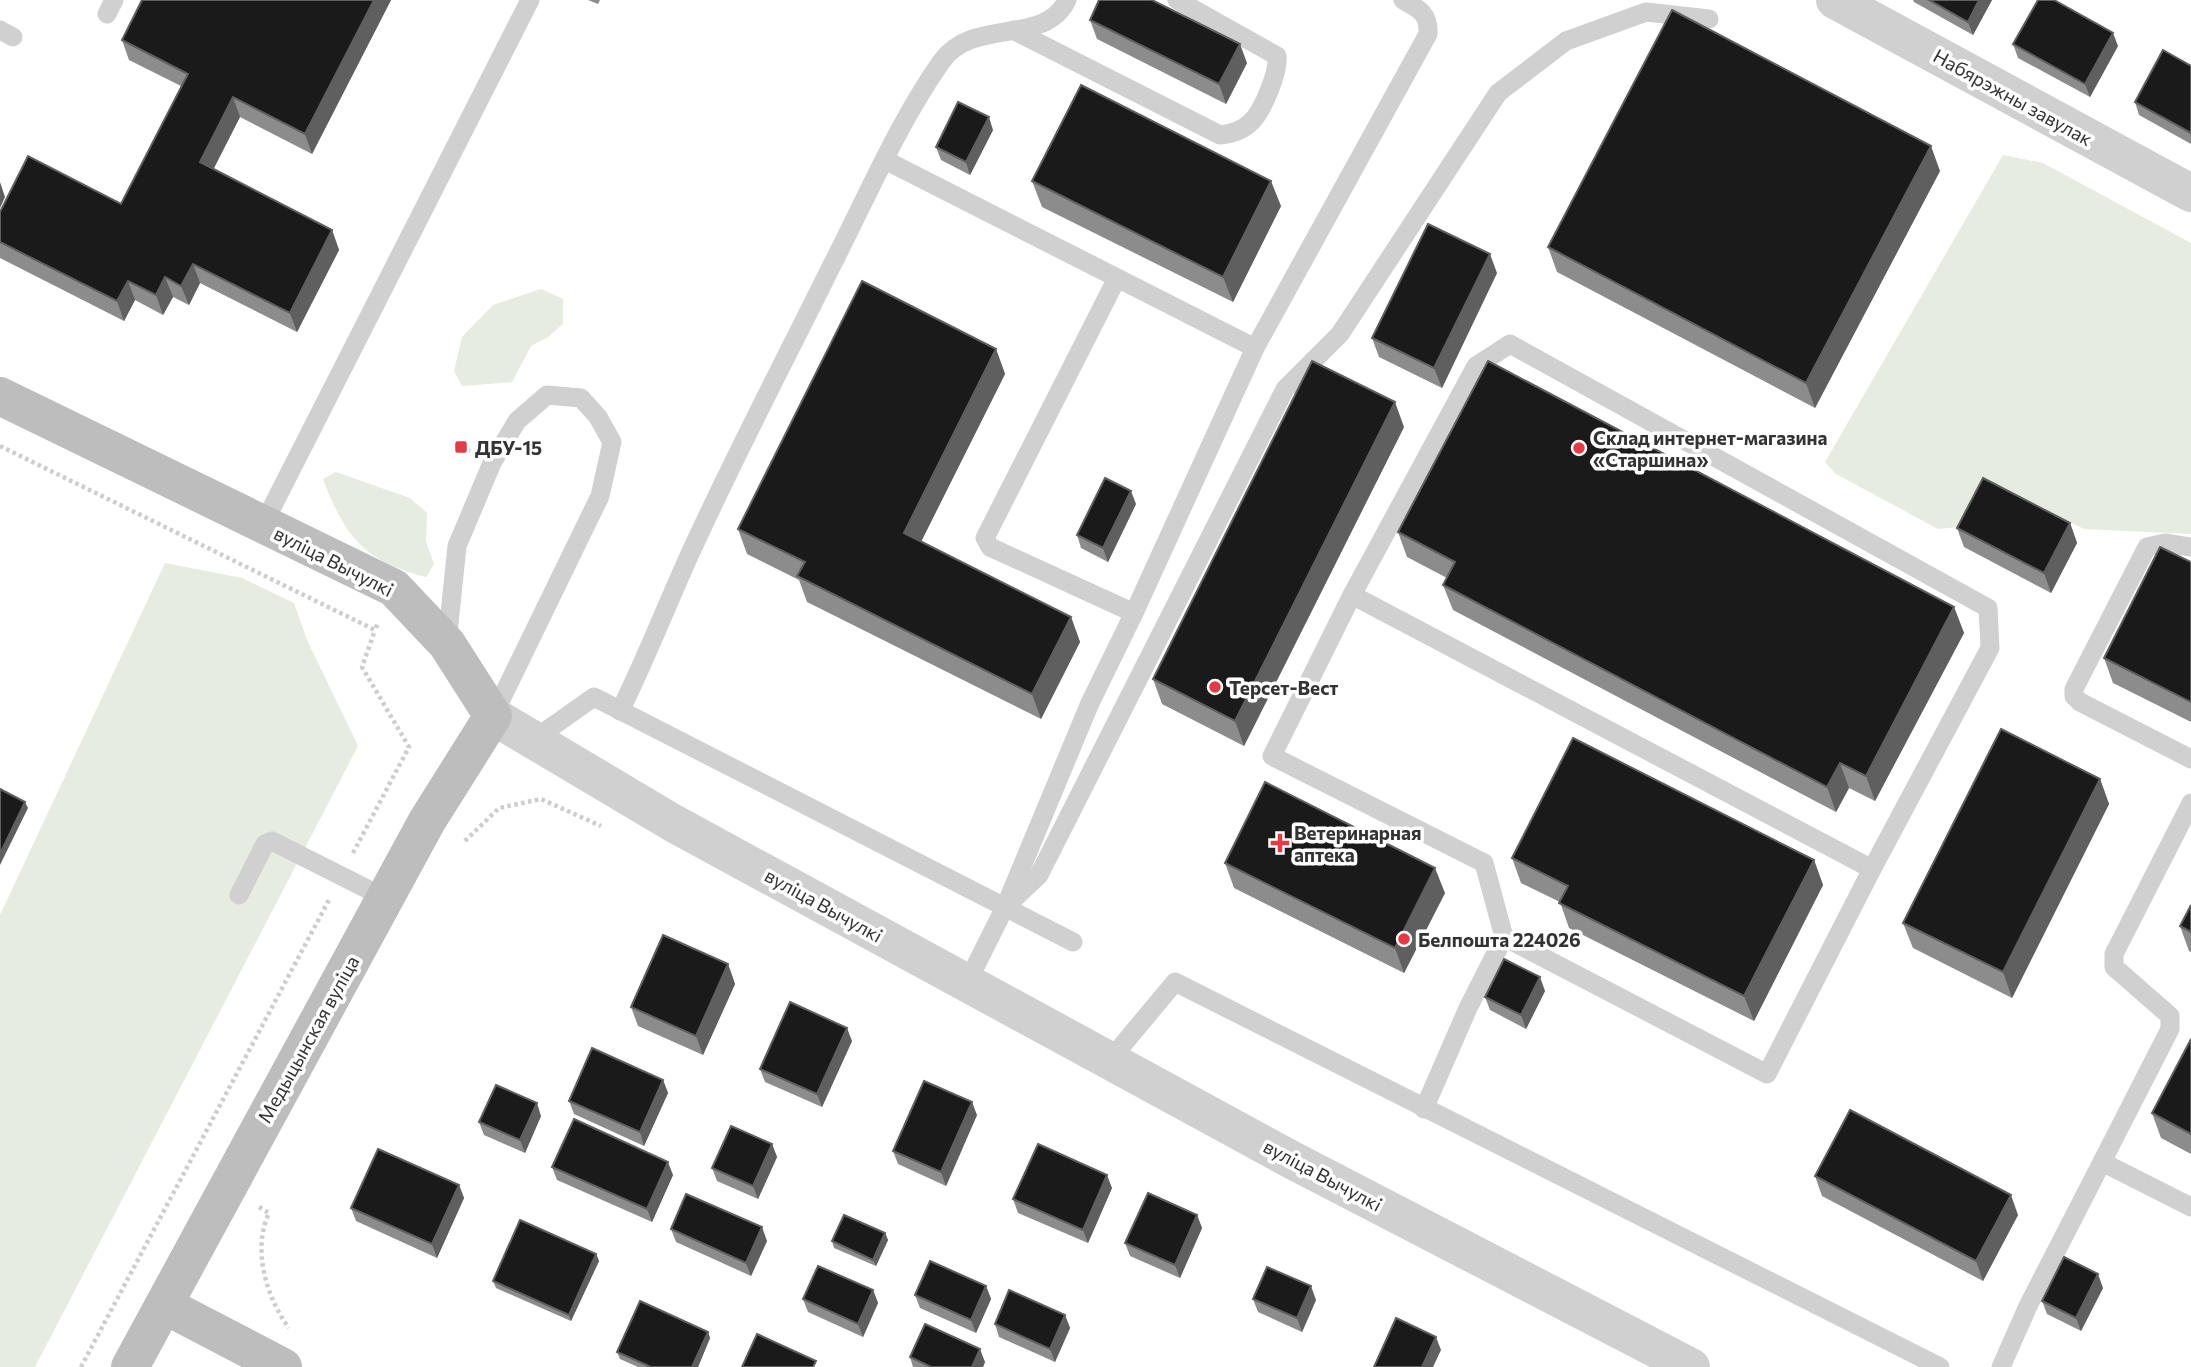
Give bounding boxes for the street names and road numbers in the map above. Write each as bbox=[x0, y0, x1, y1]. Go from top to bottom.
street label: Набярэжны завулак bbox=[1929, 44, 2097, 150]
street label: вуліца Вычулкі bbox=[270, 521, 398, 601]
street label: вуліца Вычулкі bbox=[761, 863, 887, 947]
street label: Медыцынская вуліца bbox=[252, 951, 364, 1127]
street label: вуліца Вычулкі bbox=[1260, 1134, 1386, 1216]

